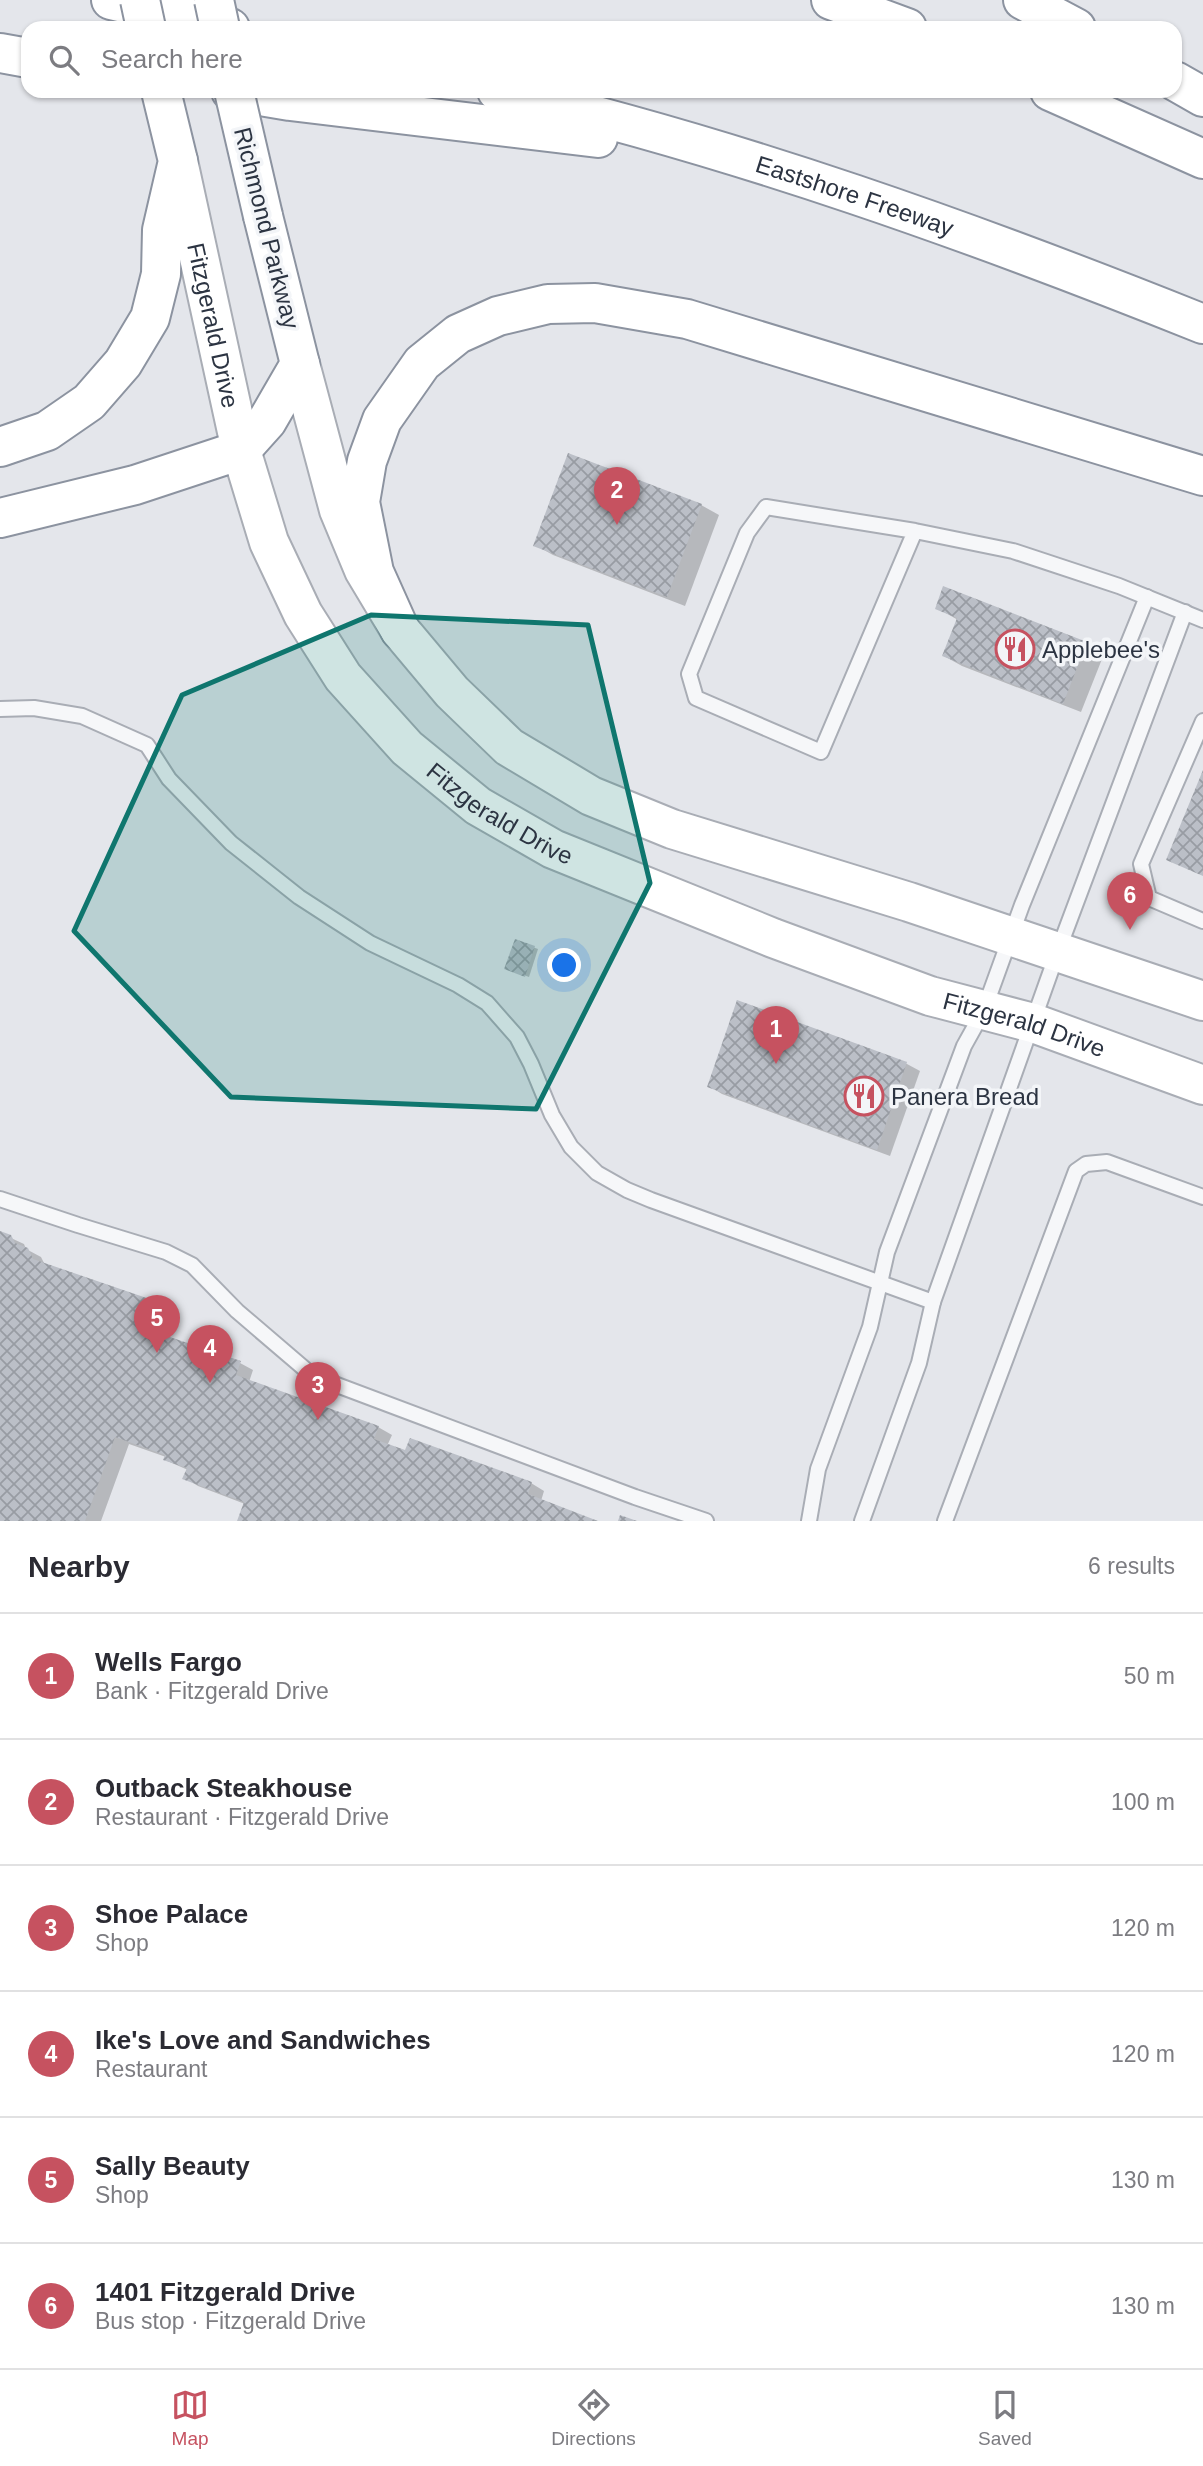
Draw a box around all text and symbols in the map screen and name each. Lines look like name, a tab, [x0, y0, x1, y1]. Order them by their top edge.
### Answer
search box	[21, 21, 1182, 98]
icon: search	[45, 41, 83, 79]
text: Search here	[101, 44, 243, 74]
street label: Richmond Parkway	[229, 124, 305, 332]
street label: Eastshore Freeway	[753, 150, 957, 241]
street label: Fitzgerald Drive	[183, 240, 245, 410]
pin: 2	[594, 467, 640, 525]
restaurant icon: Applebee's	[994, 628, 1036, 670]
place label: Applebee's	[1042, 636, 1160, 663]
street label: Fitzgerald Drive	[422, 757, 577, 869]
pin: 6	[1107, 872, 1153, 930]
your location	[547, 948, 581, 982]
street label: Fitzgerald Drive	[940, 987, 1109, 1062]
pin: 1	[753, 1006, 799, 1064]
restaurant icon: Panera Bread	[843, 1075, 885, 1117]
place label: Panera Bread	[891, 1083, 1039, 1110]
pin: 5	[134, 1295, 180, 1353]
pin: 4	[187, 1325, 233, 1383]
pin: 3	[295, 1362, 341, 1420]
text: Nearby	[28, 1550, 130, 1583]
text: 6 results	[1088, 1553, 1175, 1579]
text: Wells Fargo	[95, 1647, 242, 1677]
text: 1	[45, 1663, 57, 1689]
text: 50 m	[1124, 1663, 1175, 1689]
text: Bank · Fitzgerald Drive	[95, 1678, 329, 1704]
text: Outback Steakhouse	[95, 1773, 352, 1803]
text: 2	[45, 1789, 57, 1815]
text: 100 m	[1111, 1789, 1175, 1815]
text: Restaurant · Fitzgerald Drive	[95, 1804, 389, 1830]
text: Shoe Palace	[95, 1899, 248, 1929]
text: 3	[45, 1915, 57, 1941]
text: 120 m	[1111, 1915, 1175, 1941]
text: Shop	[95, 1930, 149, 1956]
text: Ike's Love and Sandwiches	[95, 2025, 431, 2055]
text: 4	[45, 2041, 57, 2067]
text: 120 m	[1111, 2041, 1175, 2067]
text: Restaurant	[95, 2056, 208, 2082]
text: Sally Beauty	[95, 2151, 250, 2181]
text: 5	[45, 2167, 57, 2193]
text: 130 m	[1111, 2167, 1175, 2193]
text: Shop	[95, 2182, 149, 2208]
text: 1401 Fitzgerald Drive	[95, 2277, 355, 2307]
text: 6	[45, 2293, 57, 2319]
text: 130 m	[1111, 2293, 1175, 2319]
text: Bus stop · Fitzgerald Drive	[95, 2308, 366, 2334]
tab: Map	[171, 2386, 209, 2450]
tab: Directions	[551, 2386, 636, 2450]
tab: Saved	[978, 2386, 1032, 2450]

